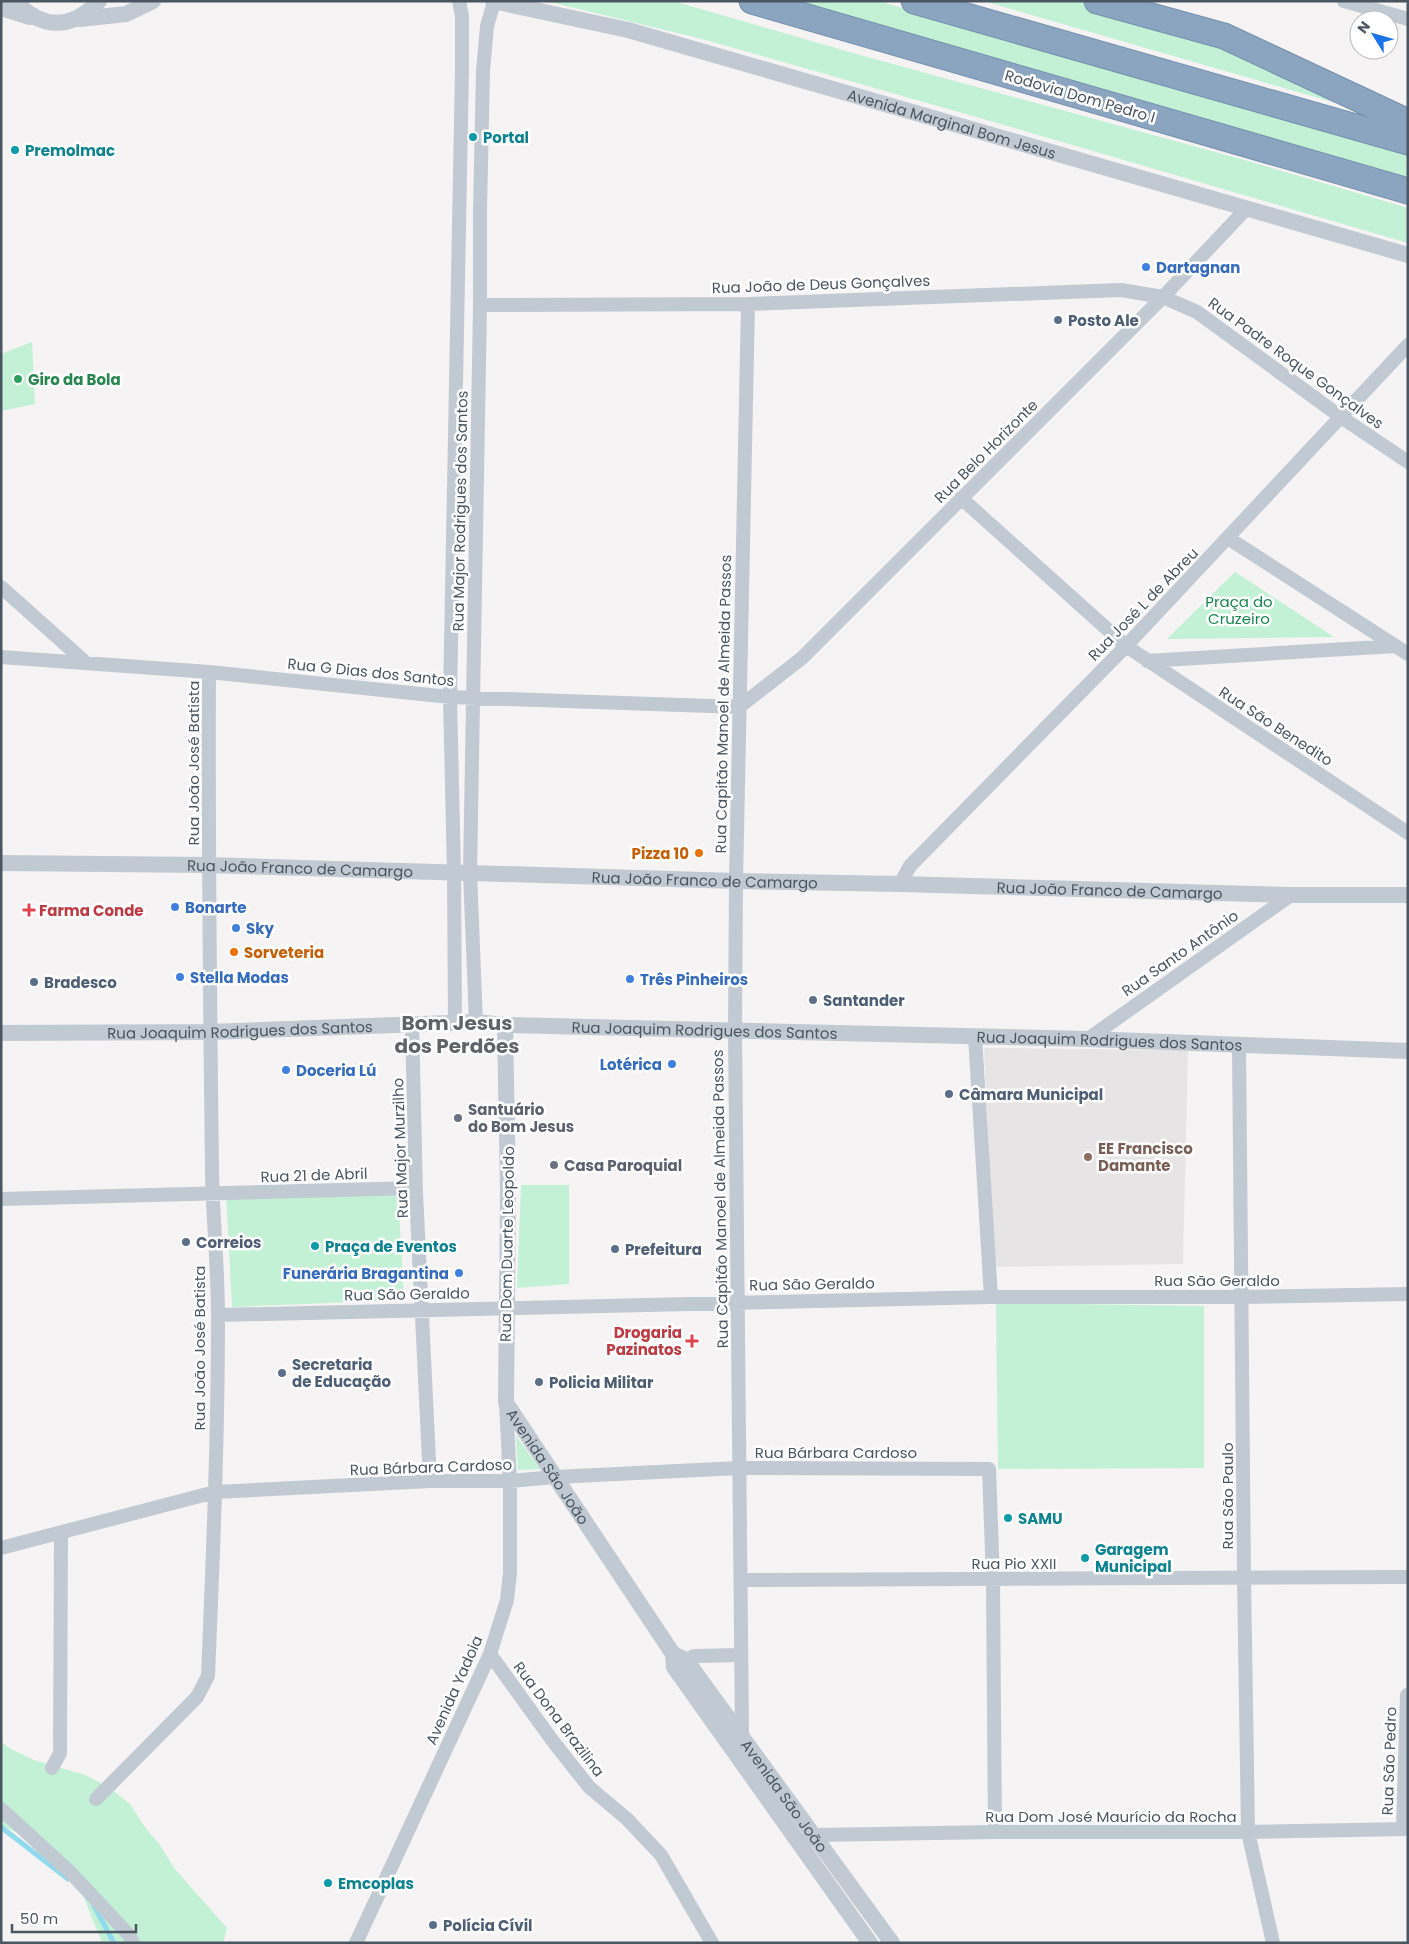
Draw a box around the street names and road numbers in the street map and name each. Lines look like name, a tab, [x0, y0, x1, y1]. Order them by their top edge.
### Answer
street label: Rodovia Dom Pedro I	[1002, 64, 1158, 128]
street label: Avenida Marginal Bom Jesus	[845, 83, 1059, 163]
street label: Rua João de Deus Gonçalves	[712, 270, 931, 298]
street label: Rua Padre Roque Gonçalves	[1204, 292, 1388, 434]
street label: Rua Major Rodrigues dos Santos	[447, 390, 473, 632]
street label: Rua Belo Horizonte	[930, 395, 1042, 507]
street label: Rua José L de Abreu	[1083, 543, 1203, 665]
street label: Rua Capitão Manoel de Almeida Passos	[710, 554, 736, 854]
street label: Rua G Dias dos Santos	[286, 653, 456, 691]
street label: Rua João José Batista	[183, 681, 204, 845]
street label: Rua São Benedito	[1215, 681, 1337, 771]
street label: Rua João Franco de Camargo	[187, 854, 413, 882]
street label: Rua João Franco de Camargo	[591, 866, 818, 893]
street label: Rua João Franco de Camargo	[996, 876, 1223, 904]
street label: Rua Santo Antônio	[1117, 905, 1243, 1001]
street label: Rua Joaquim Rodrigues dos Santos	[107, 1015, 373, 1043]
street label: Rua Joaquim Rodrigues dos Santos	[572, 1016, 838, 1043]
street label: Rua Joaquim Rodrigues dos Santos	[976, 1026, 1243, 1055]
street label: Rua Capitão Manoel de Almeida Passos	[707, 1049, 733, 1349]
street label: Rua Major Murzilho	[387, 1077, 413, 1219]
street label: Rua Dom Duarte Leopoldo	[495, 1146, 519, 1342]
street label: Rua 21 de Abril	[260, 1163, 368, 1187]
street label: Rua João José Batista	[189, 1266, 210, 1430]
street label: Rua São Geraldo	[1154, 1270, 1280, 1291]
street label: Rua São Geraldo	[749, 1272, 875, 1296]
street label: Rua São Geraldo	[344, 1282, 470, 1306]
street label: Avenida São João	[502, 1404, 594, 1528]
street label: Rua Bárbara Cardoso	[755, 1442, 917, 1463]
street label: Rua São Paulo	[1217, 1442, 1238, 1550]
street label: Rua Bárbara Cardoso	[350, 1454, 512, 1480]
street label: Rua Pio XXII	[972, 1553, 1056, 1574]
street label: Avenida Yadoia	[420, 1632, 488, 1748]
street label: Rua Dona Brazilina	[509, 1657, 609, 1781]
street label: Rua São Pedro	[1377, 1706, 1401, 1816]
street label: Avenida São João	[736, 1735, 833, 1856]
street label: Rua Dom José Maurício da Rocha	[985, 1806, 1237, 1827]

